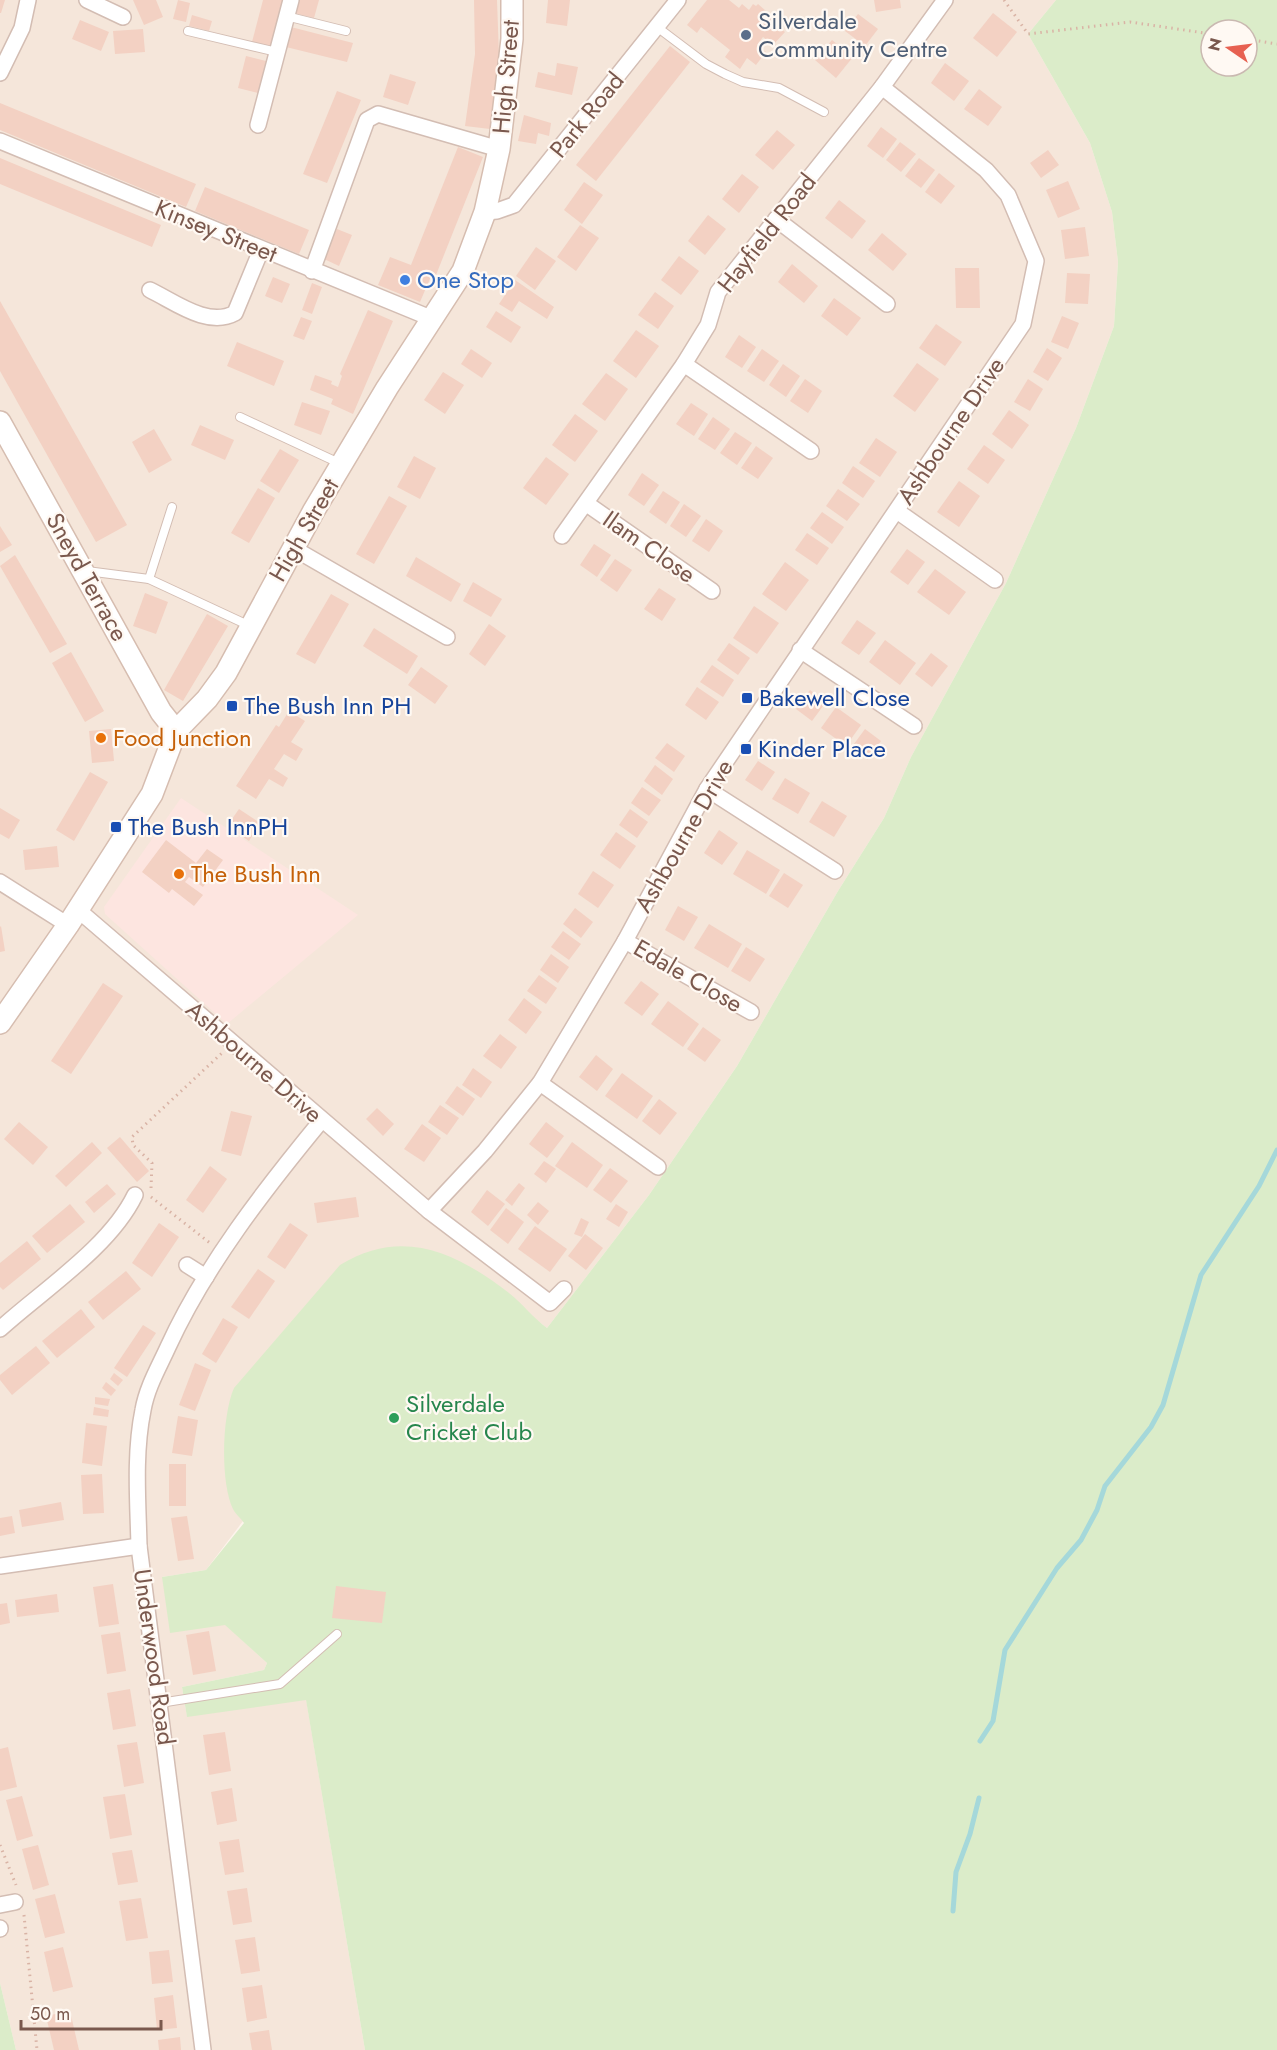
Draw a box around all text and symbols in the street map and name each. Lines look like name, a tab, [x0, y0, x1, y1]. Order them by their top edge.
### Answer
place label: Silverdale Community Centre	[758, 3, 947, 66]
street label: High Street	[483, 18, 528, 135]
north arrow	[1199, 18, 1259, 78]
marker: Silverdale Community Centre	[739, 28, 753, 42]
text: N	[1202, 36, 1228, 53]
street label: Park Road	[541, 64, 632, 165]
street label: Hayfield Road	[709, 166, 824, 300]
street label: Kinsey Street	[150, 190, 283, 271]
place label: One Stop	[417, 262, 514, 297]
marker: One Stop	[398, 273, 412, 287]
street label: Ashbourne Drive	[888, 350, 1013, 511]
street label: High Street	[260, 471, 347, 588]
street label: Ilam Close	[596, 502, 703, 591]
street label: Sneyd Terrace	[38, 506, 137, 647]
place label: Bakewell Close	[759, 680, 910, 715]
place label: The Bush Inn PH	[244, 688, 411, 723]
marker: Bakewell Close	[740, 691, 754, 705]
marker: The Bush Inn PH	[225, 699, 239, 713]
place label: Food Junction	[113, 720, 252, 755]
marker: Food Junction	[94, 731, 108, 745]
place label: Kinder Place	[758, 731, 886, 766]
marker: Kinder Place	[739, 742, 753, 756]
street label: Ashbourne Drive	[626, 753, 742, 919]
place label: The Bush InnPH	[128, 809, 288, 844]
marker: The Bush InnPH	[109, 820, 123, 834]
place label: The Bush Inn	[191, 856, 321, 891]
marker: The Bush Inn	[172, 867, 186, 881]
street label: Edale Close	[627, 930, 749, 1021]
street label: Ashbourne Drive	[178, 992, 330, 1131]
place label: Silverdale Cricket Club	[406, 1386, 532, 1449]
marker: Silverdale Cricket Club	[387, 1411, 401, 1425]
street label: Underwood Road	[125, 1567, 184, 1747]
scale bar	[21, 1993, 160, 2031]
text: 50 m	[30, 2001, 70, 2027]

